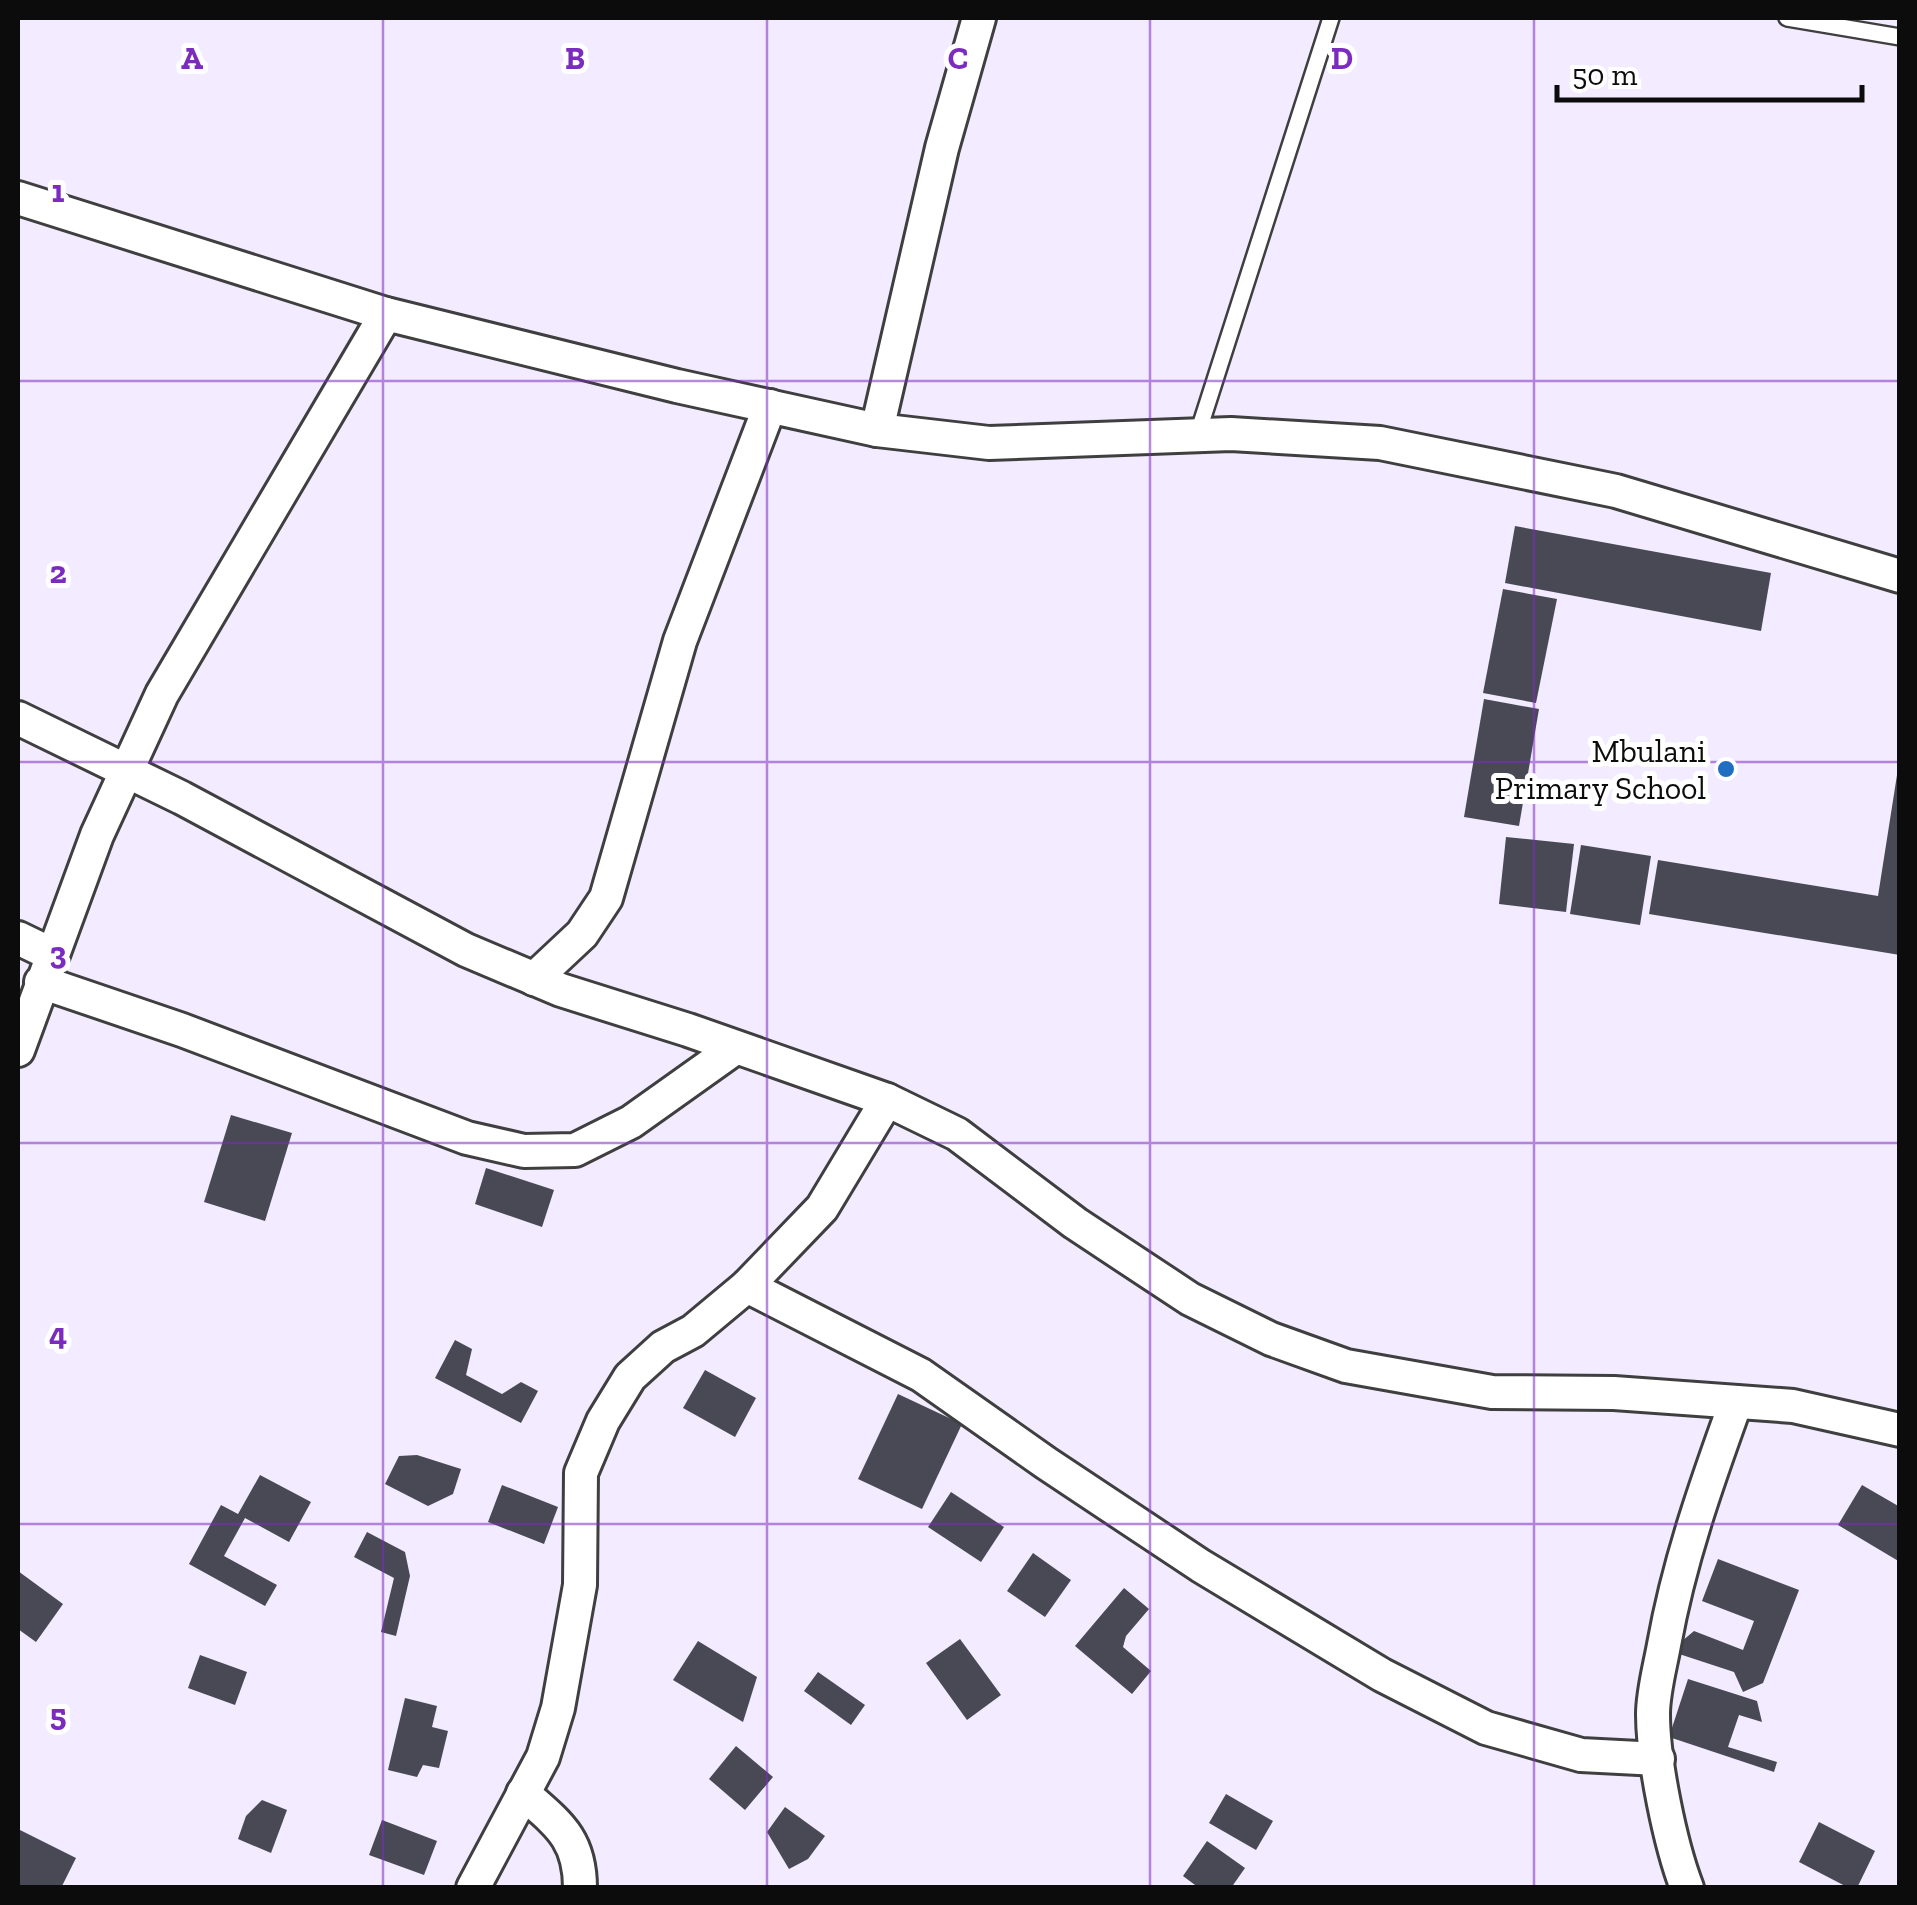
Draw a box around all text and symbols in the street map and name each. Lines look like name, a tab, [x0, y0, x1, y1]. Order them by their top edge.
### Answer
text: A	[181, 39, 203, 77]
text: B	[565, 39, 585, 77]
text: C	[948, 39, 968, 77]
text: D	[1331, 39, 1353, 77]
scale bar	[1557, 40, 1862, 102]
text: 50 m	[1572, 57, 1637, 93]
text: 1	[52, 172, 65, 210]
text: 2	[49, 553, 67, 591]
place label: Mbulani Primary School	[1495, 732, 1706, 807]
marker: Mbulani Primary School	[1715, 758, 1737, 780]
text: 3	[49, 934, 67, 972]
text: 4	[49, 1315, 67, 1353]
text: 5	[50, 1696, 66, 1734]

